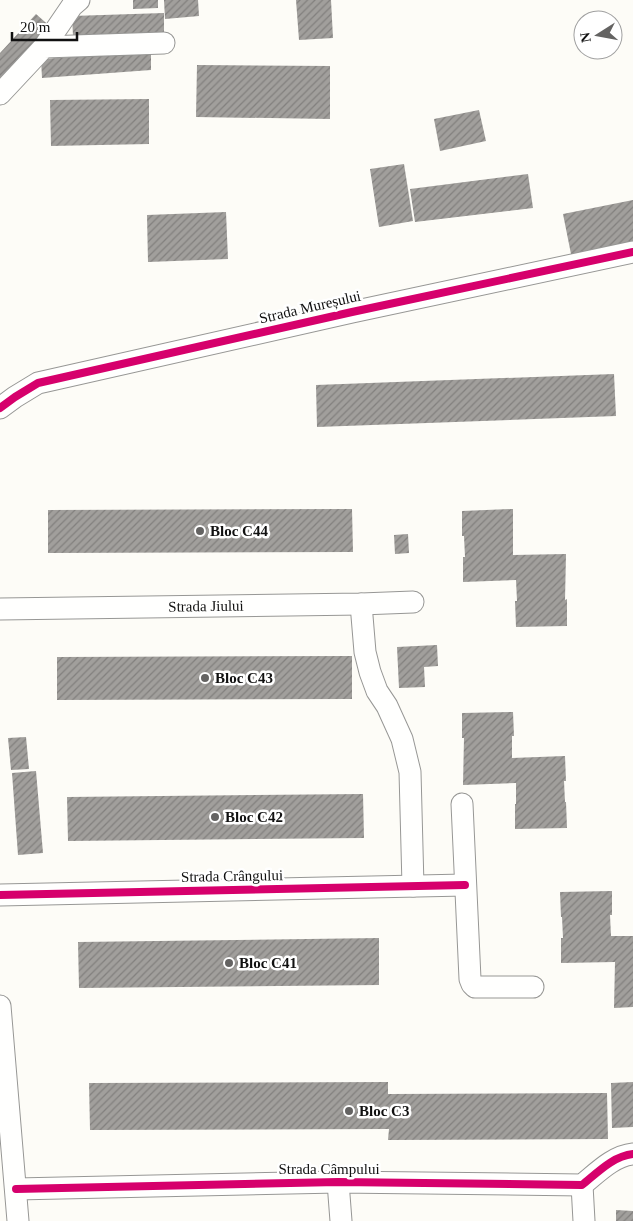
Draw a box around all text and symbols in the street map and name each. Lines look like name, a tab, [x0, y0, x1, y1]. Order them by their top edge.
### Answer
scale bar	[12, 10, 78, 42]
north arrow	[573, 10, 623, 60]
text: 20 m	[20, 19, 51, 35]
text: N	[577, 31, 594, 44]
street label: Strada Mureșului	[258, 288, 363, 327]
place label: Bloc C44	[210, 523, 268, 539]
marker: Bloc C44	[194, 525, 206, 537]
street label: Strada Jiului	[168, 598, 244, 615]
place label: Bloc C43	[215, 670, 273, 686]
marker: Bloc C43	[199, 672, 211, 684]
place label: Bloc C42	[225, 809, 283, 825]
marker: Bloc C42	[209, 811, 221, 823]
street label: Strada Crângului	[181, 867, 283, 885]
place label: Bloc C41	[239, 955, 297, 971]
marker: Bloc C41	[223, 957, 235, 969]
place label: Bloc C3	[359, 1103, 409, 1119]
marker: Bloc C3	[343, 1105, 355, 1117]
street label: Strada Câmpului	[278, 1161, 380, 1177]

